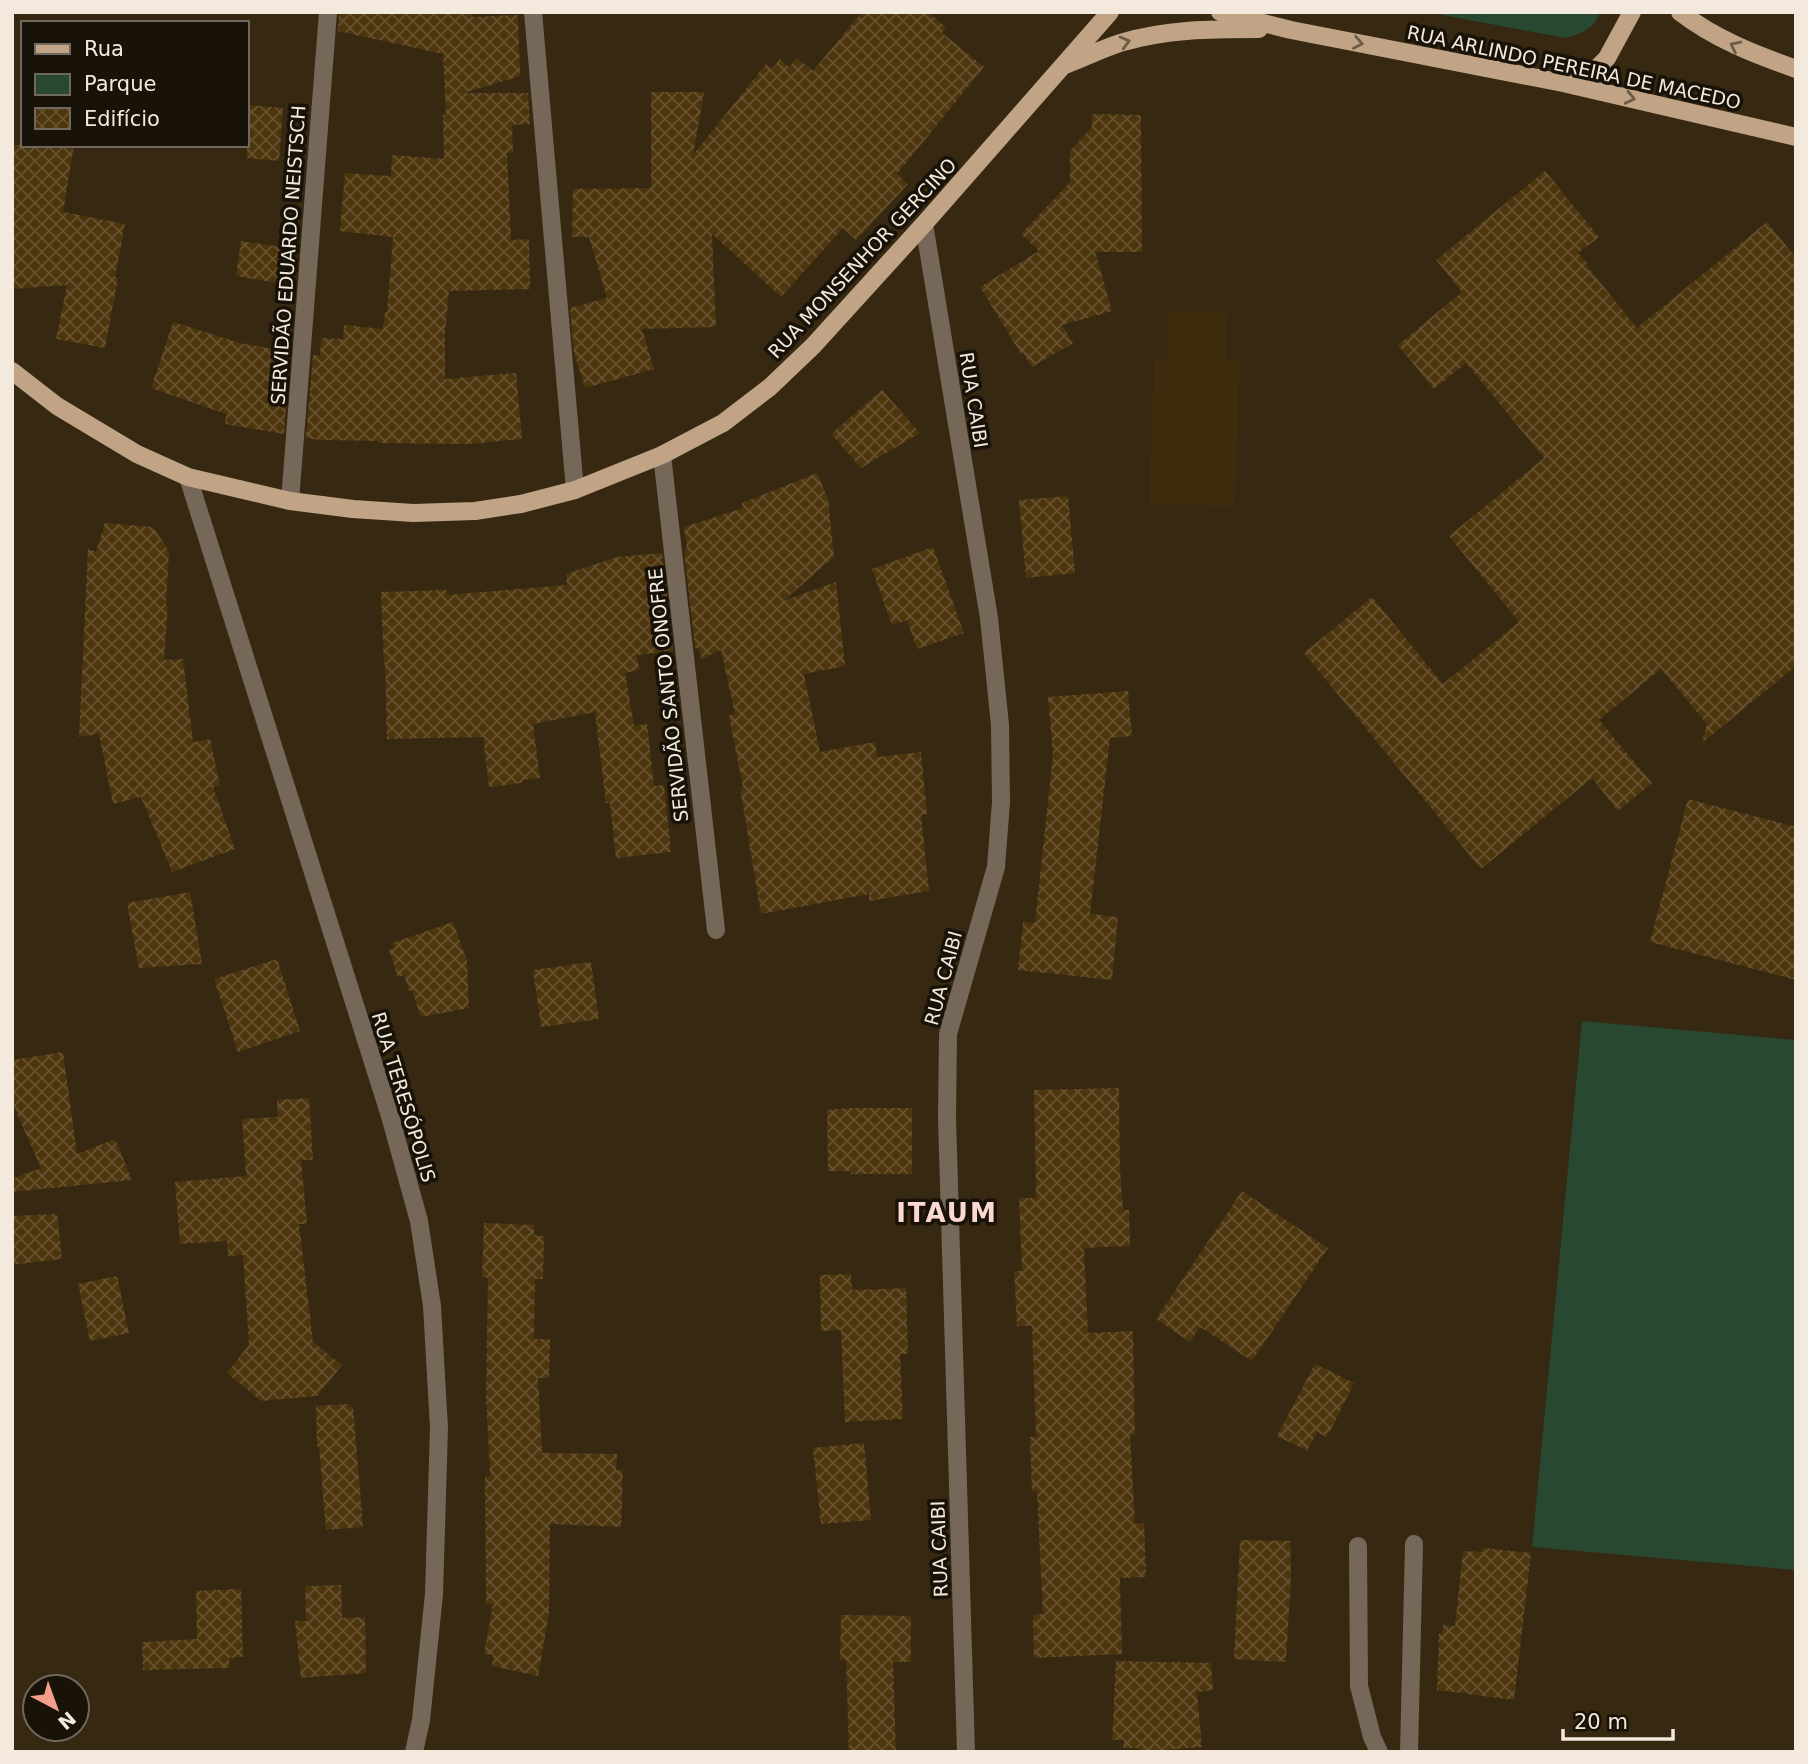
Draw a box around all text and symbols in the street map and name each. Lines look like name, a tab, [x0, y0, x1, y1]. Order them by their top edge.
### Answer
legend	[21, 21, 248, 147]
street label: RUA ARLINDO PEREIRA DE MACEDO	[1405, 21, 1743, 113]
one-way arrow	[1352, 35, 1364, 50]
one-way arrow	[1119, 36, 1131, 51]
text: Rua	[84, 37, 124, 61]
one-way arrow	[1730, 40, 1742, 54]
text: Parque	[84, 72, 156, 96]
one-way arrow	[1624, 90, 1636, 105]
street label: SERVIDÃO EDUARDO NEISTSCH	[267, 104, 309, 406]
text: Edifício	[84, 107, 160, 131]
street label: RUA MONSENHOR GERCINO	[763, 153, 961, 363]
street label: RUA CAIBI	[956, 351, 992, 449]
street label: SERVIDÃO SANTO ONOFRE	[644, 567, 692, 823]
street label: RUA CAIBI	[920, 928, 966, 1028]
street label: RUA TERESÓPOLIS	[368, 1009, 441, 1185]
district label: ITAUM	[896, 1198, 998, 1228]
street label: RUA CAIBI	[926, 1500, 952, 1598]
north arrow	[21, 1673, 91, 1743]
scale bar	[1563, 1698, 1673, 1742]
text: N	[54, 1707, 80, 1734]
text: 20 m	[1574, 1710, 1628, 1734]

